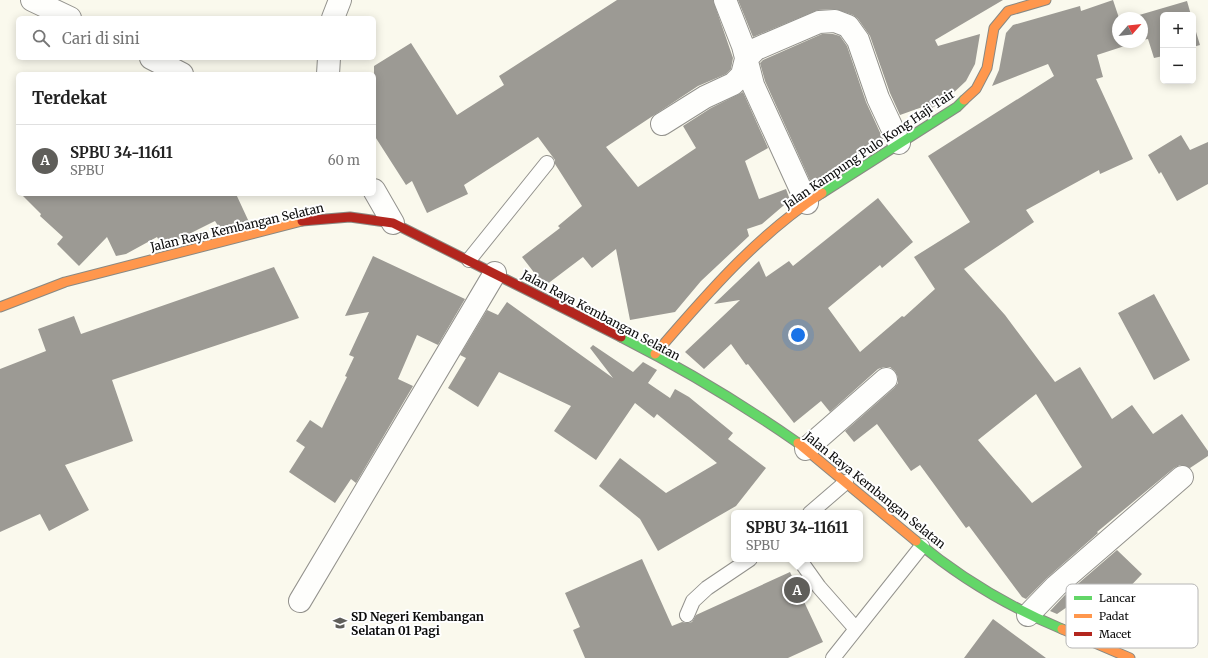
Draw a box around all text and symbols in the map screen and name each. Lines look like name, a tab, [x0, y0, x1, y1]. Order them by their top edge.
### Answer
north arrow	[1112, 12, 1148, 48]
map controls	[1160, 12, 1196, 84]
button: +	[1160, 12, 1196, 48]
search box	[16, 16, 376, 60]
icon: search	[30, 27, 52, 49]
text: Cari di sini	[62, 29, 140, 48]
button: −	[1160, 48, 1196, 84]
street label: Jalan Kampung Pulo Kong Haji Tair	[780, 86, 958, 213]
text: Terdekat	[32, 87, 107, 109]
text: SPBU 34-11611	[70, 143, 173, 162]
text: A	[40, 152, 50, 169]
text: 60 m	[328, 152, 360, 169]
text: SPBU	[70, 162, 104, 179]
street label: Jalan Raya Kembangan Selatan	[148, 200, 325, 255]
street label: Jalan Raya Kembangan Selatan	[518, 266, 683, 363]
your location	[788, 325, 808, 345]
street label: Jalan Raya Kembangan Selatan	[801, 428, 949, 552]
popup	[731, 510, 863, 562]
text: SPBU 34-11611	[746, 518, 848, 537]
text: SPBU	[746, 537, 780, 554]
pin: A	[784, 575, 810, 605]
legend	[1066, 584, 1198, 648]
text: Lancar	[1099, 591, 1136, 605]
place label: SD Negeri Kembangan Selatan 01 Pagi	[351, 609, 484, 638]
text: Padat	[1099, 609, 1129, 623]
school or university icon: SD Negeri Kembangan Selatan 01 Pagi	[332, 615, 348, 631]
text: Macet	[1099, 627, 1132, 641]

